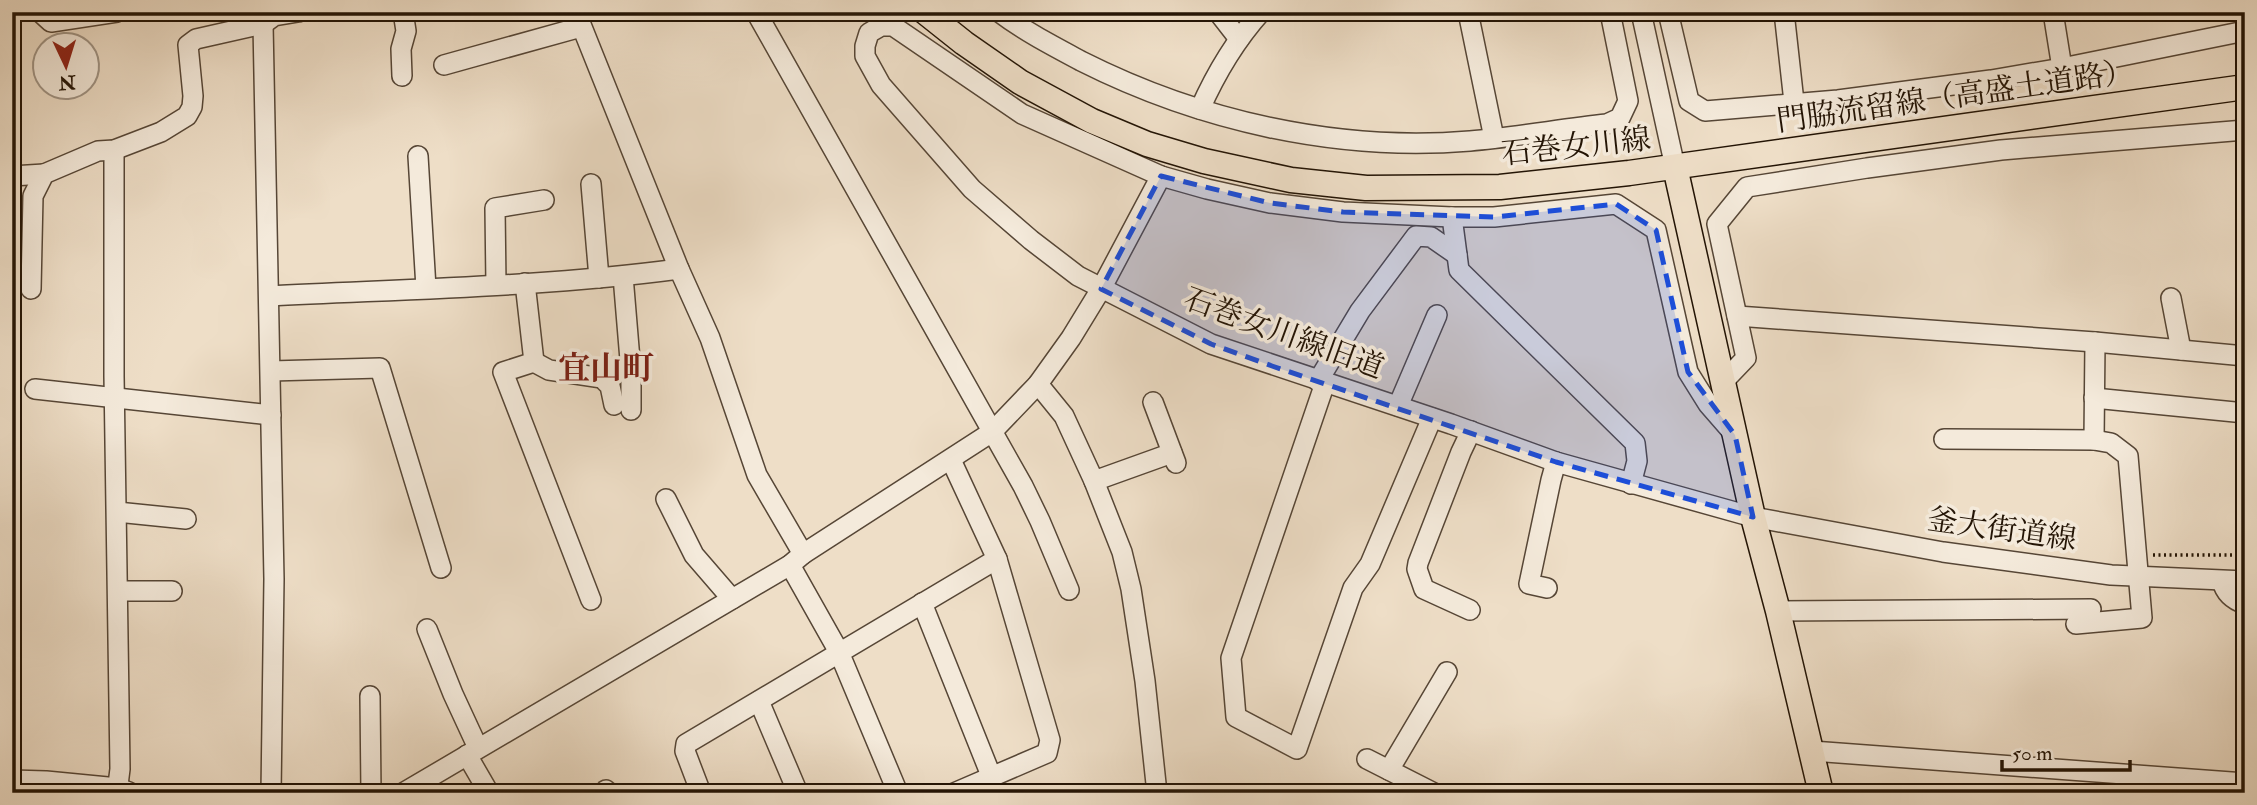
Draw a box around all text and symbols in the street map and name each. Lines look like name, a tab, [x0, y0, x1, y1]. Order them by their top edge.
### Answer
north arrow	[32, 32, 102, 102]
street label: 門脇流留線（高盛土道路）	[1774, 53, 2136, 140]
text: N	[57, 69, 77, 95]
street label: 石巻女川線	[1500, 120, 1653, 173]
street label: 石巻女川線旧道	[1179, 280, 1389, 387]
district label: 宜山町	[558, 349, 654, 389]
street label: 釜大街道線	[1925, 501, 2079, 558]
scale bar	[2002, 728, 2129, 772]
text: 50 m	[2012, 740, 2053, 767]

